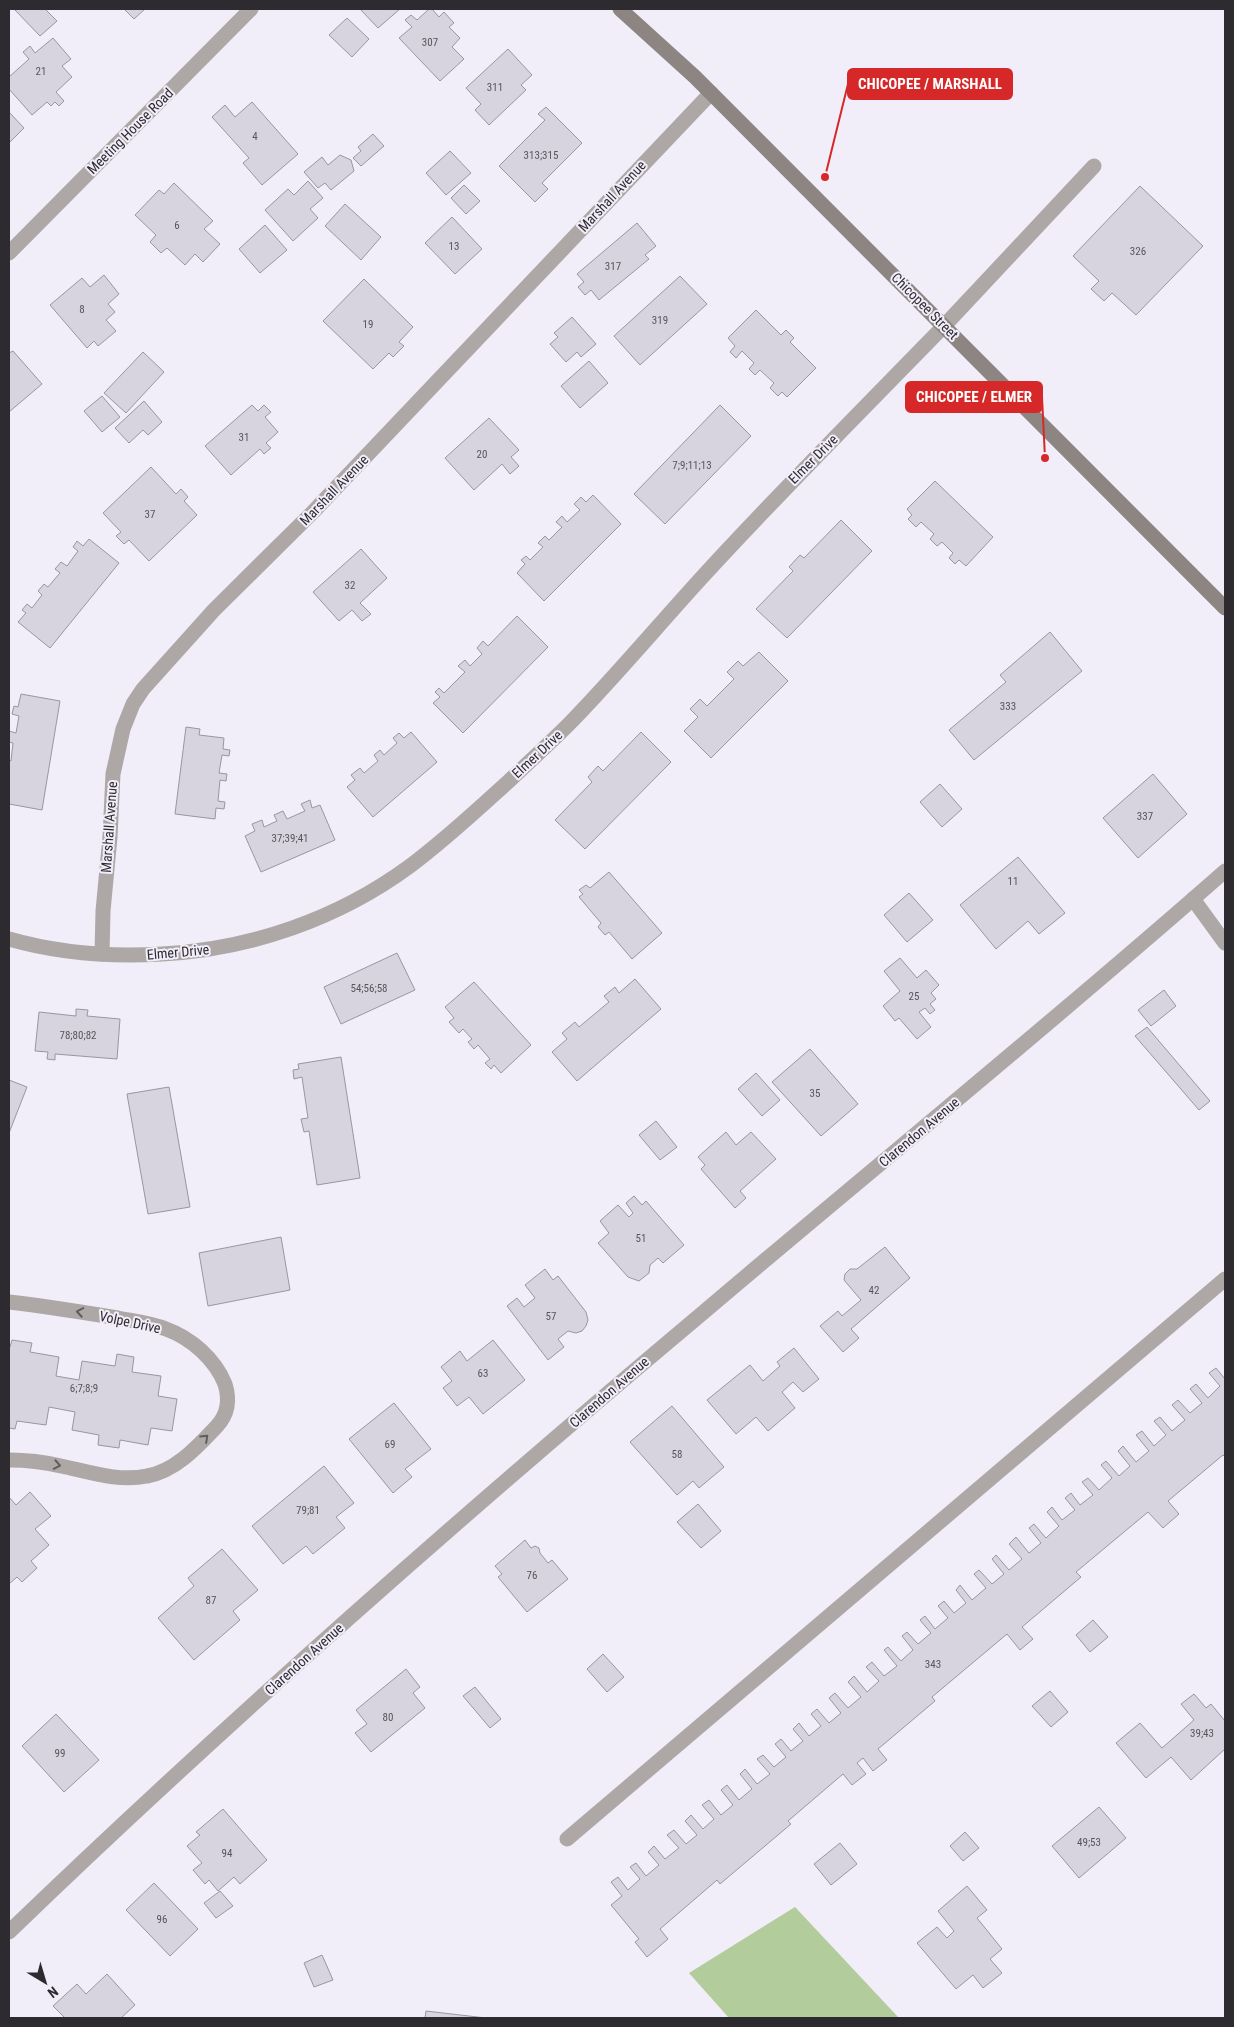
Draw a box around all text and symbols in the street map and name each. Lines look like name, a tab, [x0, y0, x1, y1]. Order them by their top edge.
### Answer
house number: 307	[422, 36, 438, 49]
house number: 21	[36, 65, 46, 78]
callout: CHICOPEE / MARSHALL	[848, 69, 1012, 99]
text: CHICOPEE / MARSHALL	[858, 75, 1002, 93]
house number: 311	[487, 81, 503, 94]
street label: Meeting House Road	[84, 85, 176, 177]
house number: 4	[252, 130, 258, 143]
house number: 313;315	[524, 149, 558, 162]
street label: Marshall Avenue	[575, 157, 649, 235]
house number: 6	[174, 219, 180, 232]
house number: 13	[449, 240, 459, 253]
house number: 326	[1130, 245, 1146, 258]
house number: 317	[605, 260, 621, 273]
street label: Chicopee Street	[888, 269, 962, 343]
house number: 8	[79, 303, 85, 316]
house number: 319	[652, 314, 668, 327]
house number: 19	[363, 318, 373, 331]
callout: CHICOPEE / ELMER	[906, 382, 1042, 412]
text: CHICOPEE / ELMER	[916, 388, 1032, 406]
house number: 31	[239, 431, 249, 444]
street label: Elmer Drive	[785, 431, 841, 487]
house number: 20	[477, 448, 487, 461]
street label: Marshall Avenue	[297, 451, 372, 528]
house number: 7;9;11;13	[672, 459, 712, 472]
house number: 37	[145, 508, 155, 521]
house number: 32	[345, 579, 355, 592]
house number: 333	[1000, 700, 1016, 713]
street label: Elmer Drive	[509, 726, 566, 781]
street label: Marshall Avenue	[98, 780, 120, 873]
house number: 337	[1137, 810, 1153, 823]
house number: 37;39;41	[271, 832, 309, 845]
house number: 11	[1008, 875, 1018, 888]
street label: Elmer Drive	[146, 941, 210, 963]
house number: 54;56;58	[350, 982, 388, 995]
house number: 25	[909, 990, 919, 1003]
house number: 78;80;82	[59, 1029, 97, 1042]
house number: 35	[810, 1087, 820, 1100]
street label: Clarendon Avenue	[876, 1094, 963, 1170]
house number: 51	[636, 1232, 646, 1245]
house number: 42	[869, 1284, 879, 1297]
one-way arrow	[76, 1307, 85, 1317]
street label: Volpe Drive	[98, 1308, 163, 1336]
house number: 57	[546, 1310, 556, 1323]
street label: Clarendon Avenue	[566, 1353, 652, 1431]
house number: 63	[478, 1367, 488, 1380]
house number: 6;7;8;9	[70, 1382, 98, 1395]
one-way arrow	[200, 1435, 209, 1444]
house number: 69	[385, 1438, 395, 1451]
house number: 58	[672, 1448, 682, 1461]
one-way arrow	[53, 1459, 62, 1470]
house number: 79;81	[296, 1504, 320, 1517]
house number: 76	[527, 1569, 537, 1582]
house number: 87	[206, 1594, 216, 1607]
street label: Clarendon Avenue	[262, 1619, 347, 1698]
house number: 343	[925, 1658, 941, 1671]
house number: 80	[383, 1711, 393, 1724]
house number: 39;43	[1190, 1727, 1214, 1740]
house number: 99	[55, 1747, 65, 1760]
house number: 49;53	[1077, 1836, 1101, 1849]
house number: 94	[222, 1847, 233, 1860]
house number: 96	[157, 1913, 167, 1926]
north arrow	[20, 1957, 70, 2007]
text: N	[45, 1983, 61, 2001]

